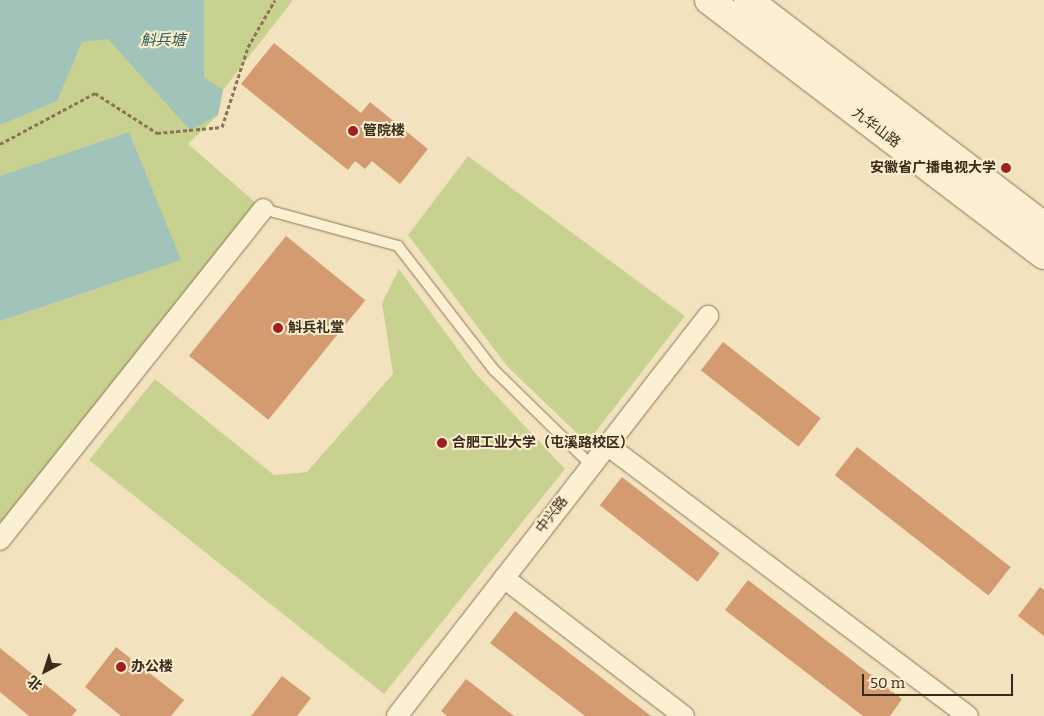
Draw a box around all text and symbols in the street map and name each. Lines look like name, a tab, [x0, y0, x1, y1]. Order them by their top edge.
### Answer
water label: 斛兵塘	[141, 32, 185, 50]
street label: 九华山路	[849, 104, 903, 152]
place label: 管院楼	[363, 123, 405, 139]
marker: 管院楼	[347, 125, 359, 137]
place label: 安徽省广播电视大学	[870, 160, 996, 176]
marker: 安徽省广播电视大学	[1000, 162, 1012, 174]
place label: 斛兵礼堂	[288, 320, 344, 336]
marker: 斛兵礼堂	[272, 322, 284, 334]
place label: 合肥工业大学（屯溪路校区）	[452, 435, 634, 451]
marker: 合肥工业大学（屯溪路校区）	[436, 437, 448, 449]
street label: 中兴路	[532, 493, 572, 537]
north arrow	[20, 646, 70, 696]
place label: 办公楼	[131, 659, 173, 675]
marker: 办公楼	[115, 661, 127, 673]
scale bar	[864, 664, 1015, 696]
text: 北	[24, 672, 46, 694]
text: 50 m	[870, 674, 905, 692]

